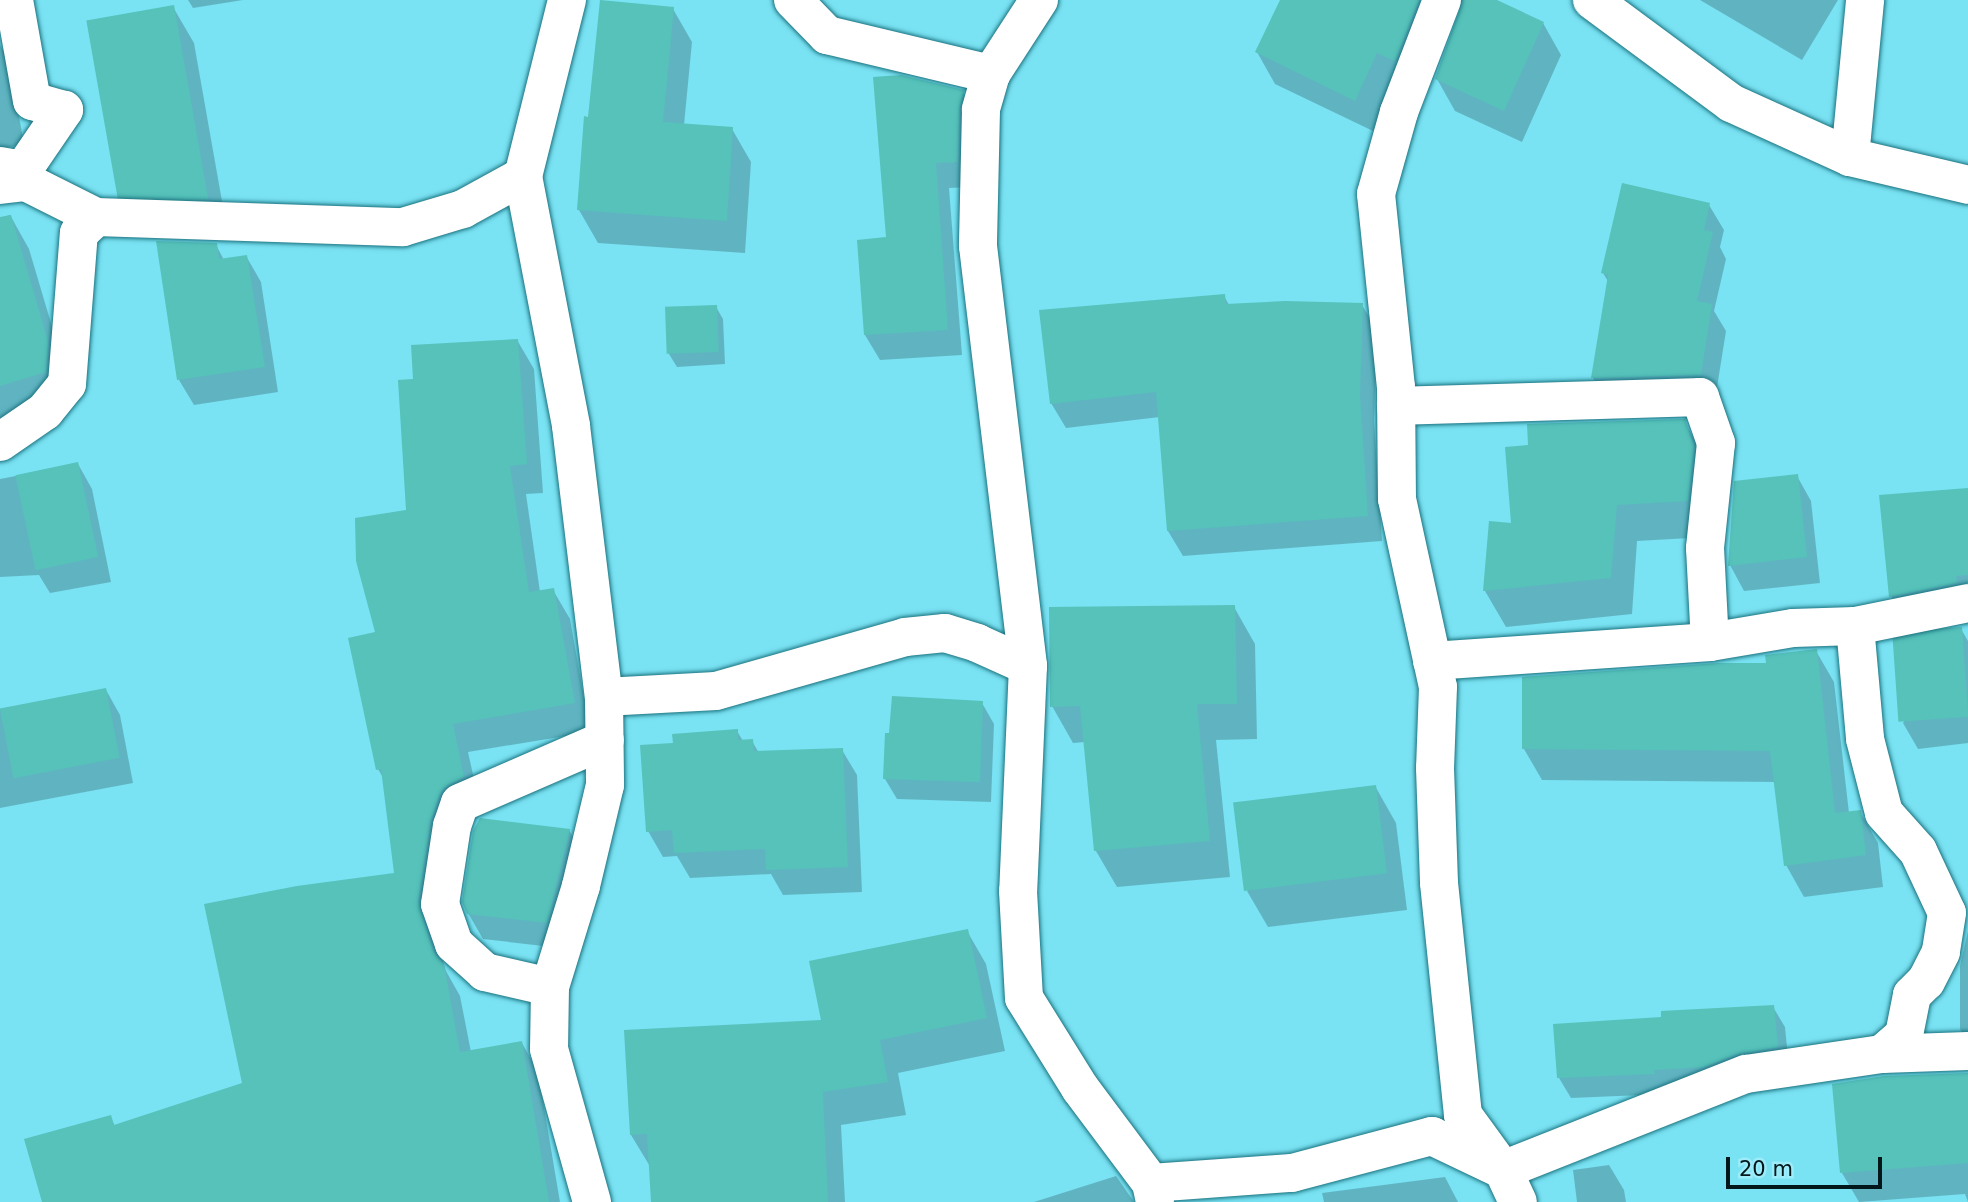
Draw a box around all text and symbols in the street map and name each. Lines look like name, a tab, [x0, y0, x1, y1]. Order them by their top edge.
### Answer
scale bar	[1730, 1142, 1886, 1186]
text: 20 m	[1739, 1157, 1793, 1181]

